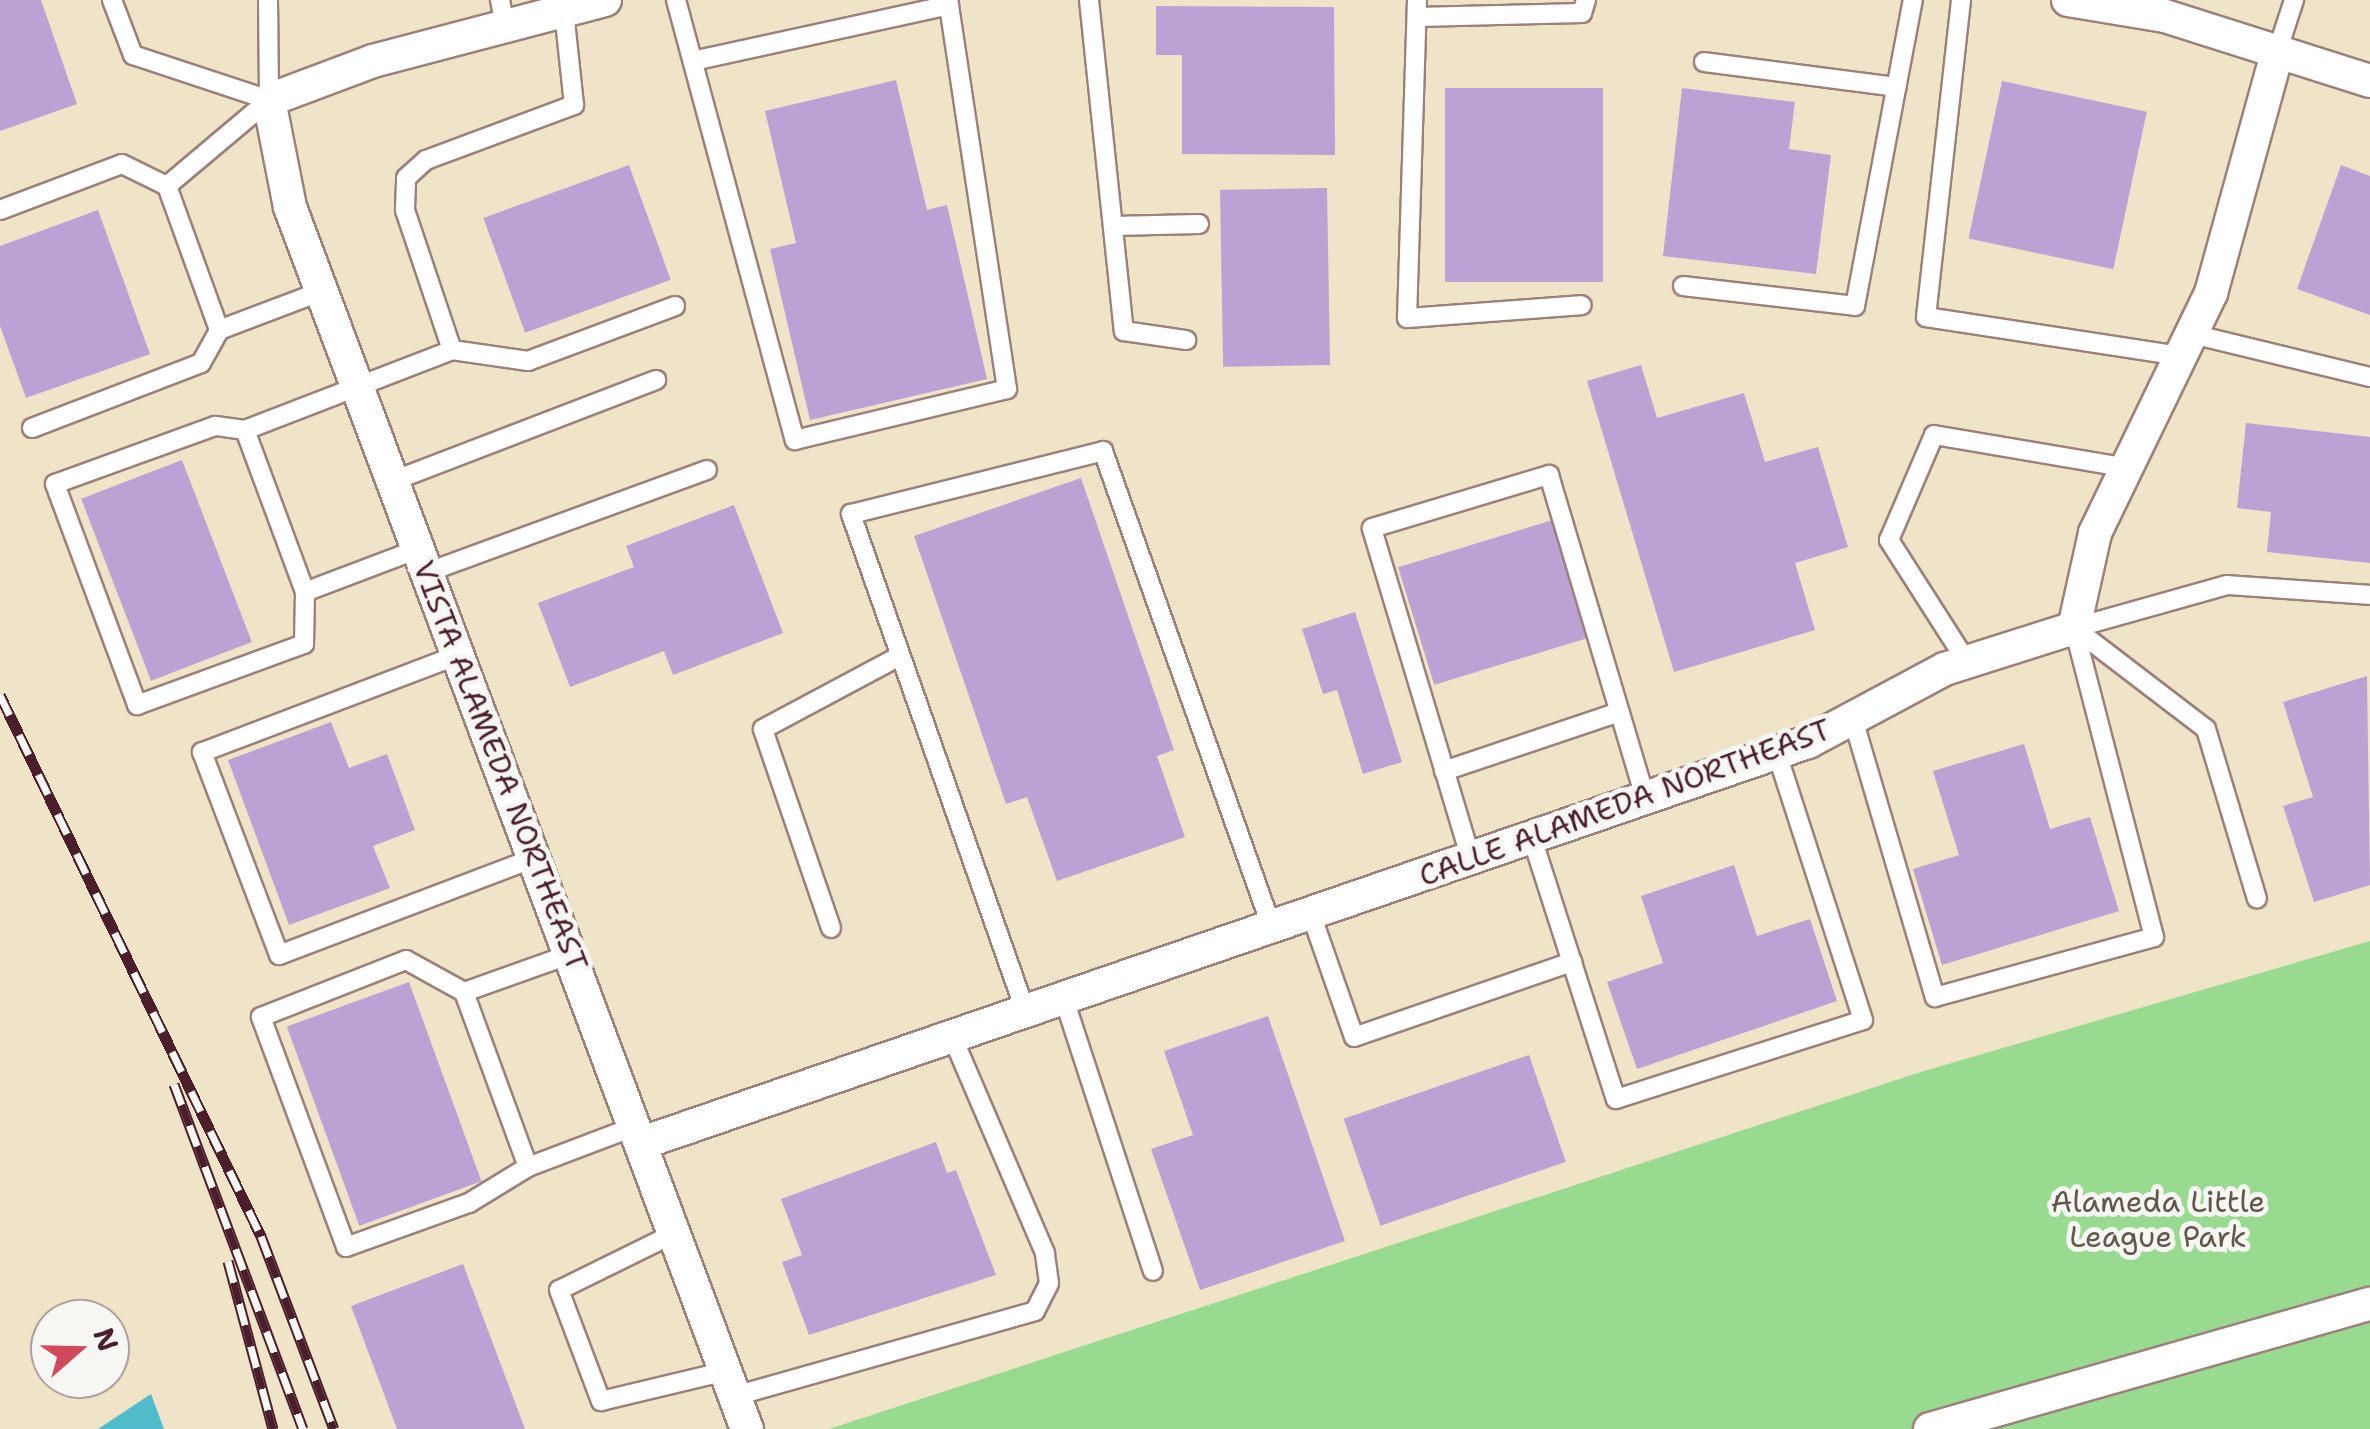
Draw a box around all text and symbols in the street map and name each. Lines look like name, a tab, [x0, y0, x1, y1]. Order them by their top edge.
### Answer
street label: VISTA ALAMEDA NORTHEAST	[405, 556, 595, 976]
street label: CALLE ALAMEDA NORTHEAST	[1414, 712, 1836, 894]
park label: Alameda Little League Park	[2051, 1184, 2265, 1254]
north arrow	[30, 1299, 130, 1399]
text: N	[85, 1323, 128, 1356]

